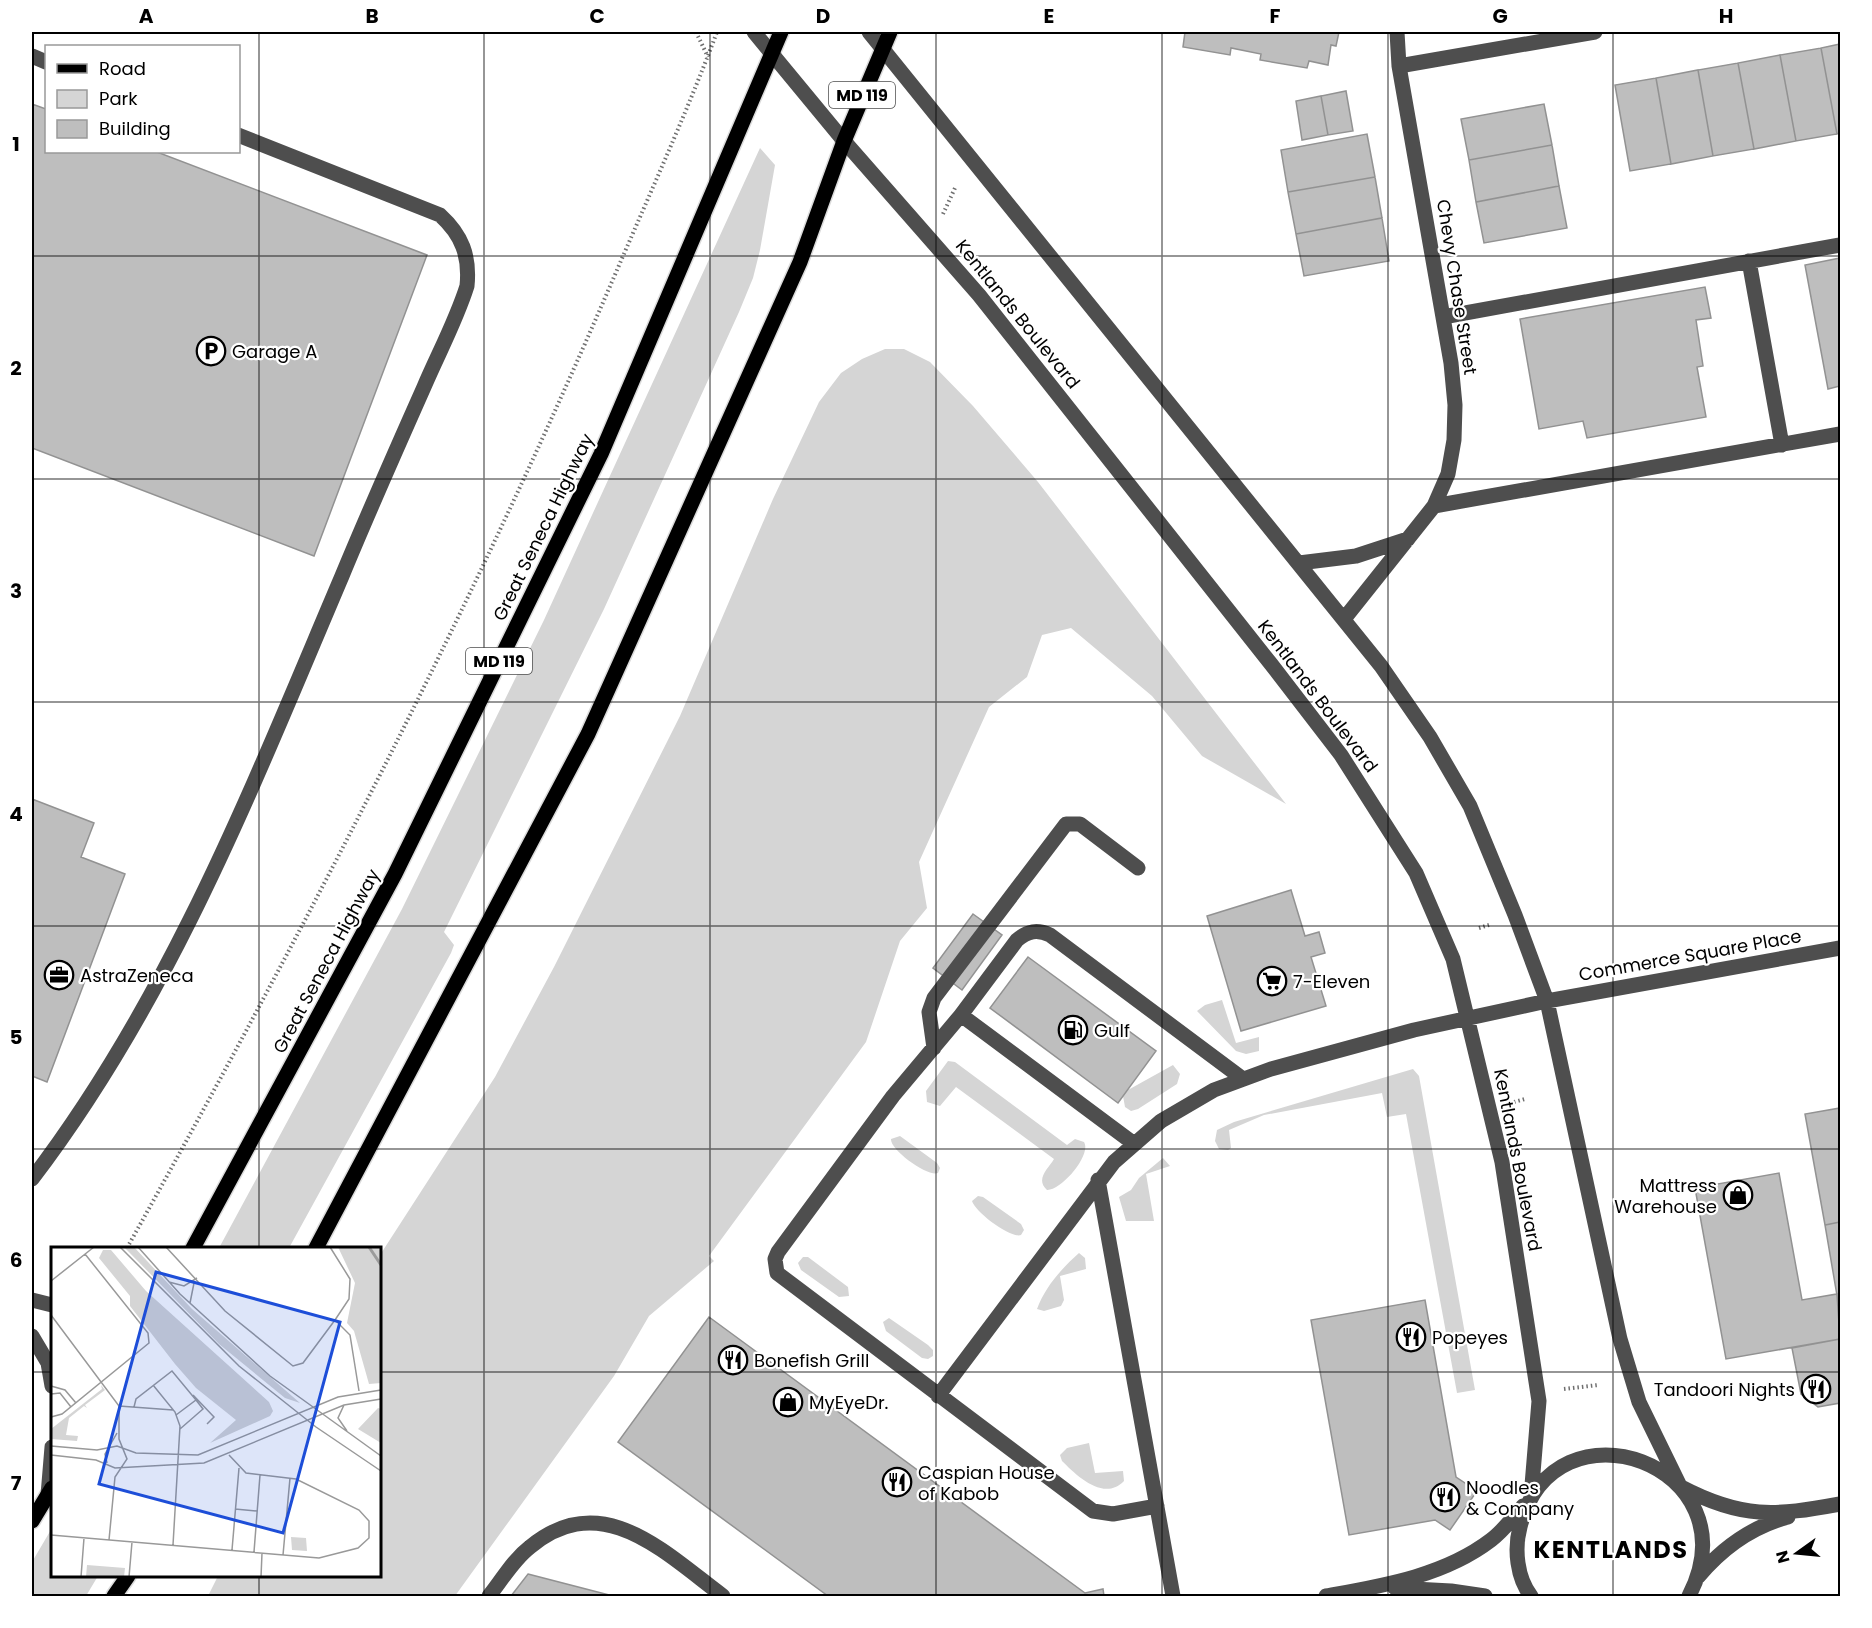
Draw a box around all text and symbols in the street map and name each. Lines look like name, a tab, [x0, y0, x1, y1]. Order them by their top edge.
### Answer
text: A	[139, 2, 154, 30]
text: B	[365, 2, 379, 30]
text: C	[589, 2, 605, 30]
text: D	[816, 2, 830, 30]
text: E	[1044, 2, 1054, 30]
text: F	[1270, 2, 1281, 30]
text: G	[1492, 2, 1508, 30]
text: H	[1719, 2, 1733, 30]
legend	[45, 45, 240, 153]
text: Road	[99, 56, 146, 81]
road number: MD 119	[829, 82, 895, 108]
text: Park	[99, 86, 138, 111]
text: Building	[99, 116, 171, 141]
text: 1	[12, 130, 20, 158]
street label: Chevy Chase Street	[1431, 198, 1483, 376]
street label: Kentlands Boulevard	[950, 234, 1086, 394]
parking icon: Garage A	[195, 335, 227, 367]
place label: Garage A	[232, 339, 317, 364]
text: 2	[10, 354, 22, 382]
street label: Great Seneca Highway	[487, 429, 599, 625]
text: 3	[10, 577, 22, 605]
street label: Kentlands Boulevard	[1252, 614, 1384, 778]
road number: MD 119	[466, 648, 532, 674]
text: 4	[9, 800, 23, 828]
street label: Great Seneca Highway	[267, 864, 385, 1058]
street label: Commerce Square Place	[1577, 923, 1803, 987]
office icon: AstraZeneca	[43, 959, 75, 991]
place label: AstraZeneca	[80, 963, 194, 988]
supermarket icon: 7-Eleven	[1256, 965, 1288, 997]
place label: 7-Eleven	[1293, 969, 1370, 994]
fuel station icon: Gulf	[1057, 1014, 1089, 1046]
place label: Gulf	[1094, 1018, 1130, 1043]
text: 5	[10, 1023, 23, 1051]
street label: Kentlands Boulevard	[1488, 1067, 1548, 1253]
place label: Mattress Warehouse	[1614, 1173, 1717, 1219]
shop icon: Mattress Warehouse	[1722, 1179, 1754, 1211]
text: 6	[10, 1246, 22, 1274]
inset map	[51, 1247, 381, 1577]
restaurant icon: Popeyes	[1395, 1321, 1427, 1353]
place label: Popeyes	[1432, 1325, 1508, 1350]
restaurant icon: Bonefish Grill	[717, 1344, 749, 1376]
place label: Bonefish Grill	[754, 1348, 869, 1373]
restaurant icon: Tandoori Nights	[1800, 1373, 1832, 1405]
place label: Tandoori Nights	[1654, 1377, 1795, 1402]
shop icon: MyEyeDr.	[772, 1386, 804, 1418]
place label: MyEyeDr.	[809, 1390, 888, 1415]
place label: Caspian House of Kabob	[918, 1460, 1055, 1506]
restaurant icon: Caspian House of Kabob	[881, 1466, 913, 1498]
text: 7	[11, 1469, 22, 1497]
place label: Noodles & Company	[1466, 1475, 1574, 1521]
restaurant icon: Noodles & Company	[1429, 1481, 1461, 1513]
north arrow	[1767, 1523, 1827, 1583]
district label: KENTLANDS	[1534, 1533, 1688, 1566]
text: N	[1770, 1548, 1796, 1566]

